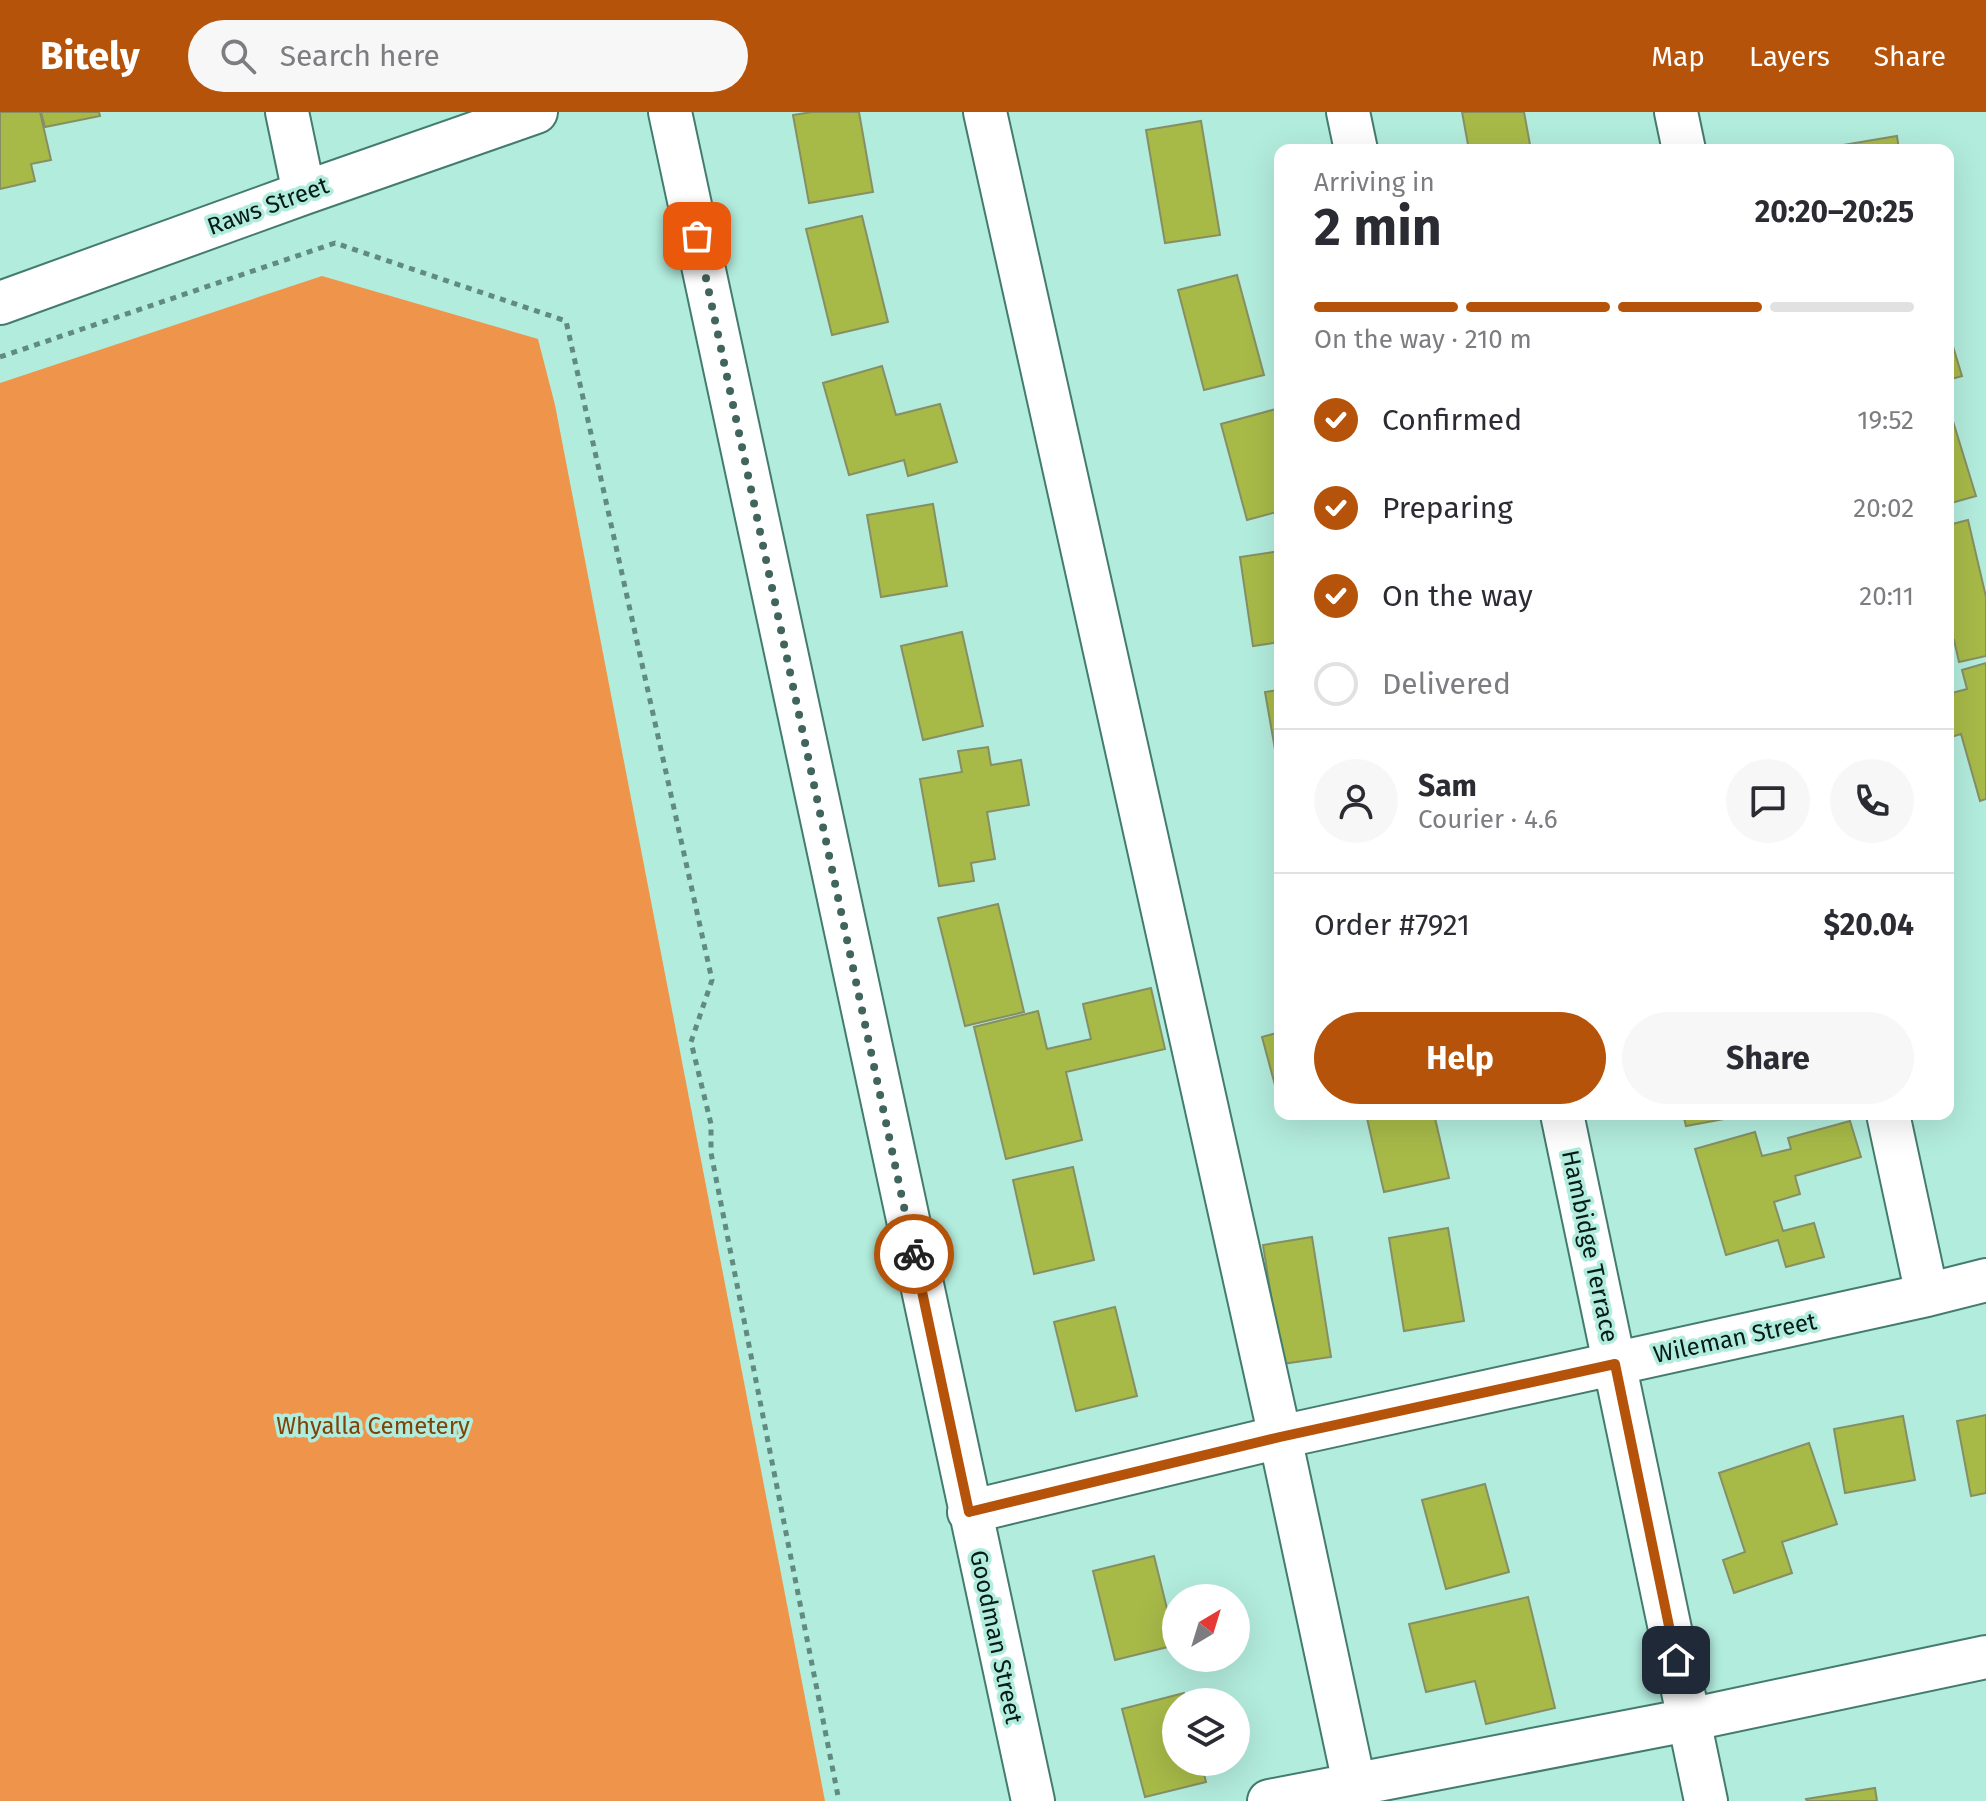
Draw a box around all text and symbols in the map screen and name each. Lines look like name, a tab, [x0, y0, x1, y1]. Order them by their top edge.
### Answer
search box	[188, 20, 748, 92]
text: Bitely	[40, 33, 140, 79]
icon: search	[216, 34, 260, 78]
text: Search here	[280, 38, 440, 74]
text: Map	[1651, 40, 1705, 73]
text: Layers	[1749, 40, 1830, 73]
text: Share	[1874, 40, 1946, 73]
text: Arriving in	[1314, 167, 1435, 198]
street label: Raws Street	[203, 171, 333, 241]
text: 20:20–20:25	[1755, 194, 1914, 230]
text: 2 min	[1314, 196, 1442, 259]
pin	[663, 202, 731, 270]
icon: bag	[675, 214, 719, 258]
text: On the way · 210 m	[1314, 324, 1532, 355]
icon: check	[1314, 398, 1358, 442]
text: Confirmed	[1382, 402, 1522, 438]
text: 19:52	[1857, 405, 1914, 436]
icon: check	[1314, 486, 1358, 530]
text: Preparing	[1382, 490, 1513, 526]
text: 20:02	[1853, 493, 1914, 524]
icon: check	[1314, 574, 1358, 618]
text: On the way	[1382, 578, 1533, 614]
text: 20:11	[1859, 581, 1914, 612]
text: Delivered	[1382, 666, 1511, 702]
button: person	[1314, 759, 1398, 843]
button: chat	[1726, 759, 1810, 843]
button: phone	[1830, 759, 1914, 843]
text: Sam	[1418, 768, 1477, 804]
text: Courier · 4.6	[1418, 804, 1558, 835]
text: Order #7921	[1314, 907, 1470, 943]
text: $20.04	[1823, 907, 1914, 943]
button: Help	[1314, 1012, 1606, 1104]
button: Share	[1622, 1012, 1914, 1104]
street label: Hambidge Terrace	[1556, 1147, 1624, 1345]
courier	[874, 1214, 954, 1294]
icon: bike	[892, 1232, 936, 1276]
street label: Wileman Street	[1651, 1307, 1819, 1369]
park label: Whyalla Cemetery	[276, 1412, 470, 1440]
street label: Goodman Street	[964, 1548, 1028, 1727]
north arrow	[1162, 1584, 1250, 1672]
map controls	[1162, 1584, 1250, 1776]
pin	[1642, 1626, 1710, 1694]
icon: home	[1654, 1638, 1698, 1682]
button: layers	[1162, 1688, 1250, 1776]

